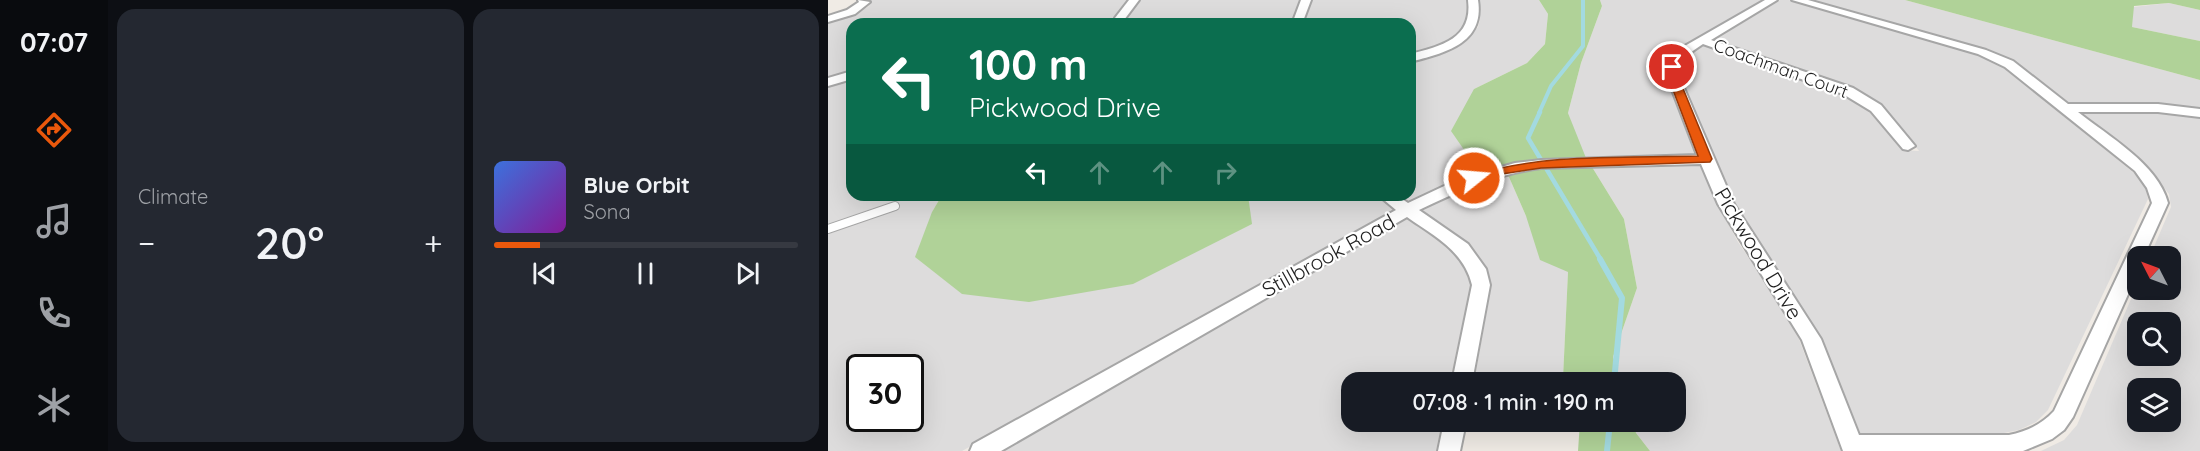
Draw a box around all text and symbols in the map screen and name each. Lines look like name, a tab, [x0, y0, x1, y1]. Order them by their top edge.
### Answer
text: 07:07	[20, 25, 88, 59]
street label: Coachman Court	[1711, 33, 1851, 103]
text: 100 m	[969, 38, 1087, 91]
pin	[1646, 41, 1697, 92]
icon: left	[870, 42, 948, 120]
icon: arrive	[1655, 50, 1688, 83]
text: Pickwood Drive	[969, 90, 1161, 124]
icon: directions	[33, 109, 75, 151]
position arrow	[1442, 146, 1506, 210]
icon: left	[1020, 156, 1053, 189]
icon: ahead	[1083, 156, 1116, 189]
icon: ahead	[1146, 156, 1179, 189]
icon: right	[1209, 156, 1242, 189]
text: Blue Orbit	[584, 171, 690, 199]
street label: Pickwood Drive	[1709, 182, 1809, 324]
text: Climate	[138, 184, 208, 209]
text: Sona	[584, 199, 631, 224]
icon: music	[33, 200, 75, 242]
street label: Stillbrook Road	[1257, 208, 1399, 302]
text: 20°	[255, 214, 324, 270]
text: −	[138, 222, 155, 263]
text: +	[424, 222, 443, 263]
north arrow	[2127, 246, 2181, 300]
map controls	[2127, 246, 2181, 432]
icon: previous	[528, 257, 561, 290]
icon: pause	[629, 257, 662, 290]
icon: next	[731, 257, 764, 290]
icon: phone	[33, 292, 75, 334]
button: search	[2127, 312, 2181, 366]
speed limit sign: 30	[846, 354, 924, 432]
button: layers	[2127, 378, 2181, 432]
icon: climate	[33, 384, 75, 426]
text: 07:08 · 1 min · 190 m	[1412, 388, 1615, 416]

